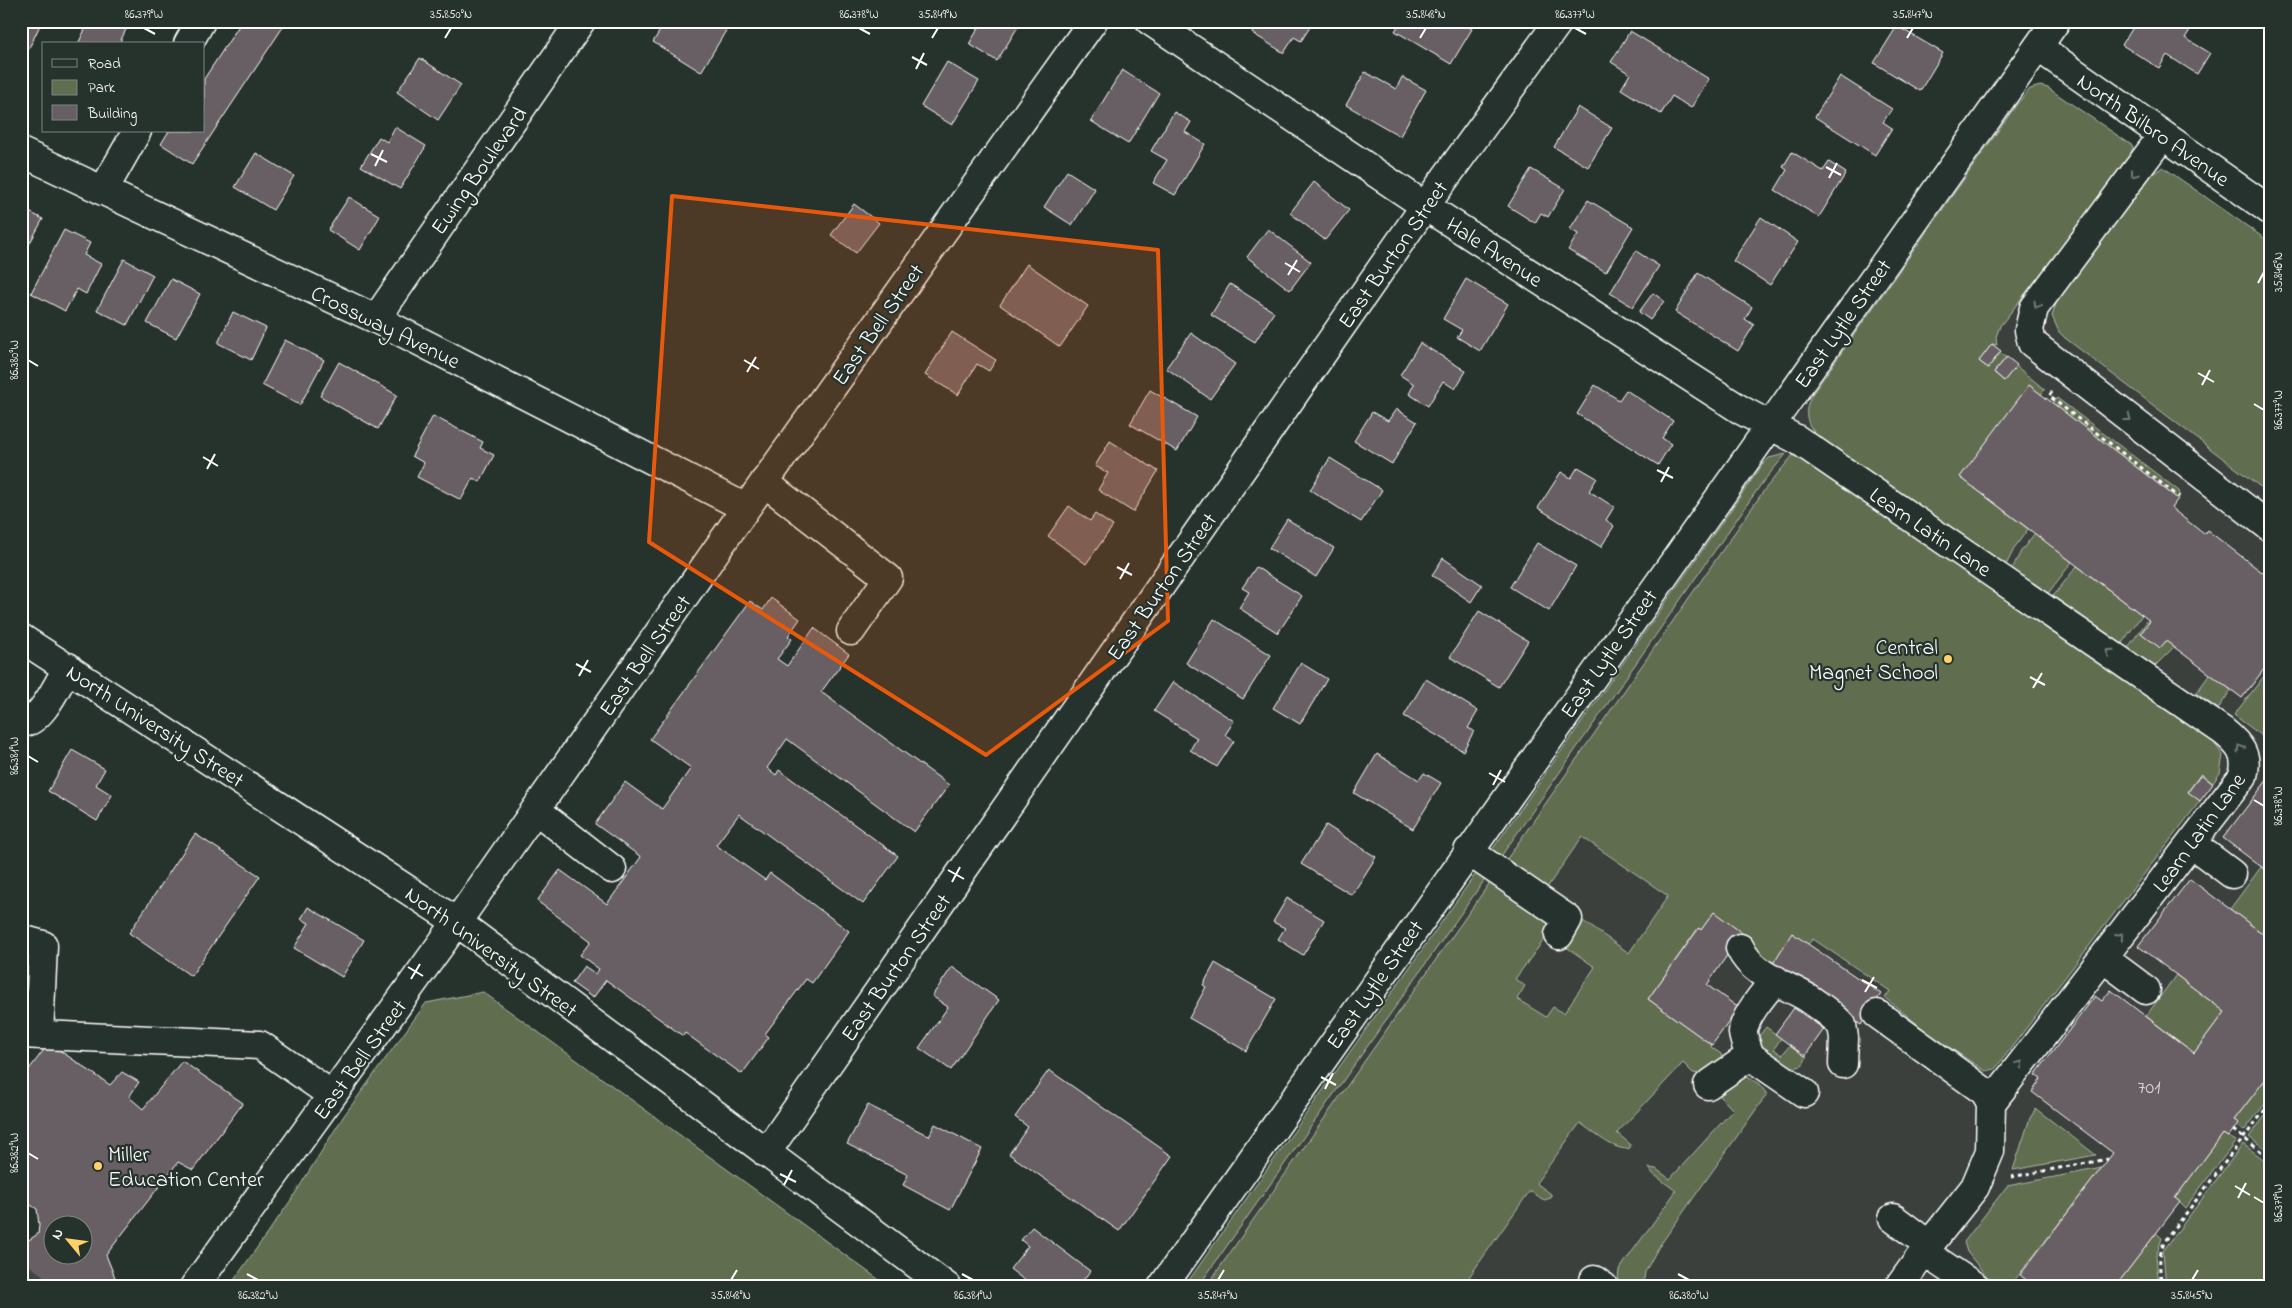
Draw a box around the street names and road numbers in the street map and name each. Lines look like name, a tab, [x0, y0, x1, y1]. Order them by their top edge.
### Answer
street label: North Bilbro Avenue	[2069, 67, 2235, 196]
street label: Ewing Boulevard	[424, 101, 537, 243]
street label: East Burton Street	[1331, 175, 1458, 336]
street label: Hale Avenue	[1439, 210, 1548, 297]
street label: East Lytle Street	[1788, 253, 1902, 397]
street label: East Bell Street	[826, 258, 934, 393]
street label: Crossway Avenue	[304, 279, 465, 380]
street label: Learn Latin Lane	[1862, 481, 1997, 586]
street label: East Burton Street	[1100, 507, 1227, 668]
street label: East Lytle Street	[1554, 583, 1668, 727]
street label: East Bell Street	[593, 589, 701, 724]
street label: North University Street	[58, 658, 250, 798]
street label: Learn Latin Lane	[2146, 767, 2255, 900]
street label: North University Street	[397, 880, 584, 1028]
street label: East Burton Street	[834, 888, 961, 1049]
street label: East Lytle Street	[1320, 914, 1434, 1058]
street label: East Bell Street	[307, 993, 417, 1128]

